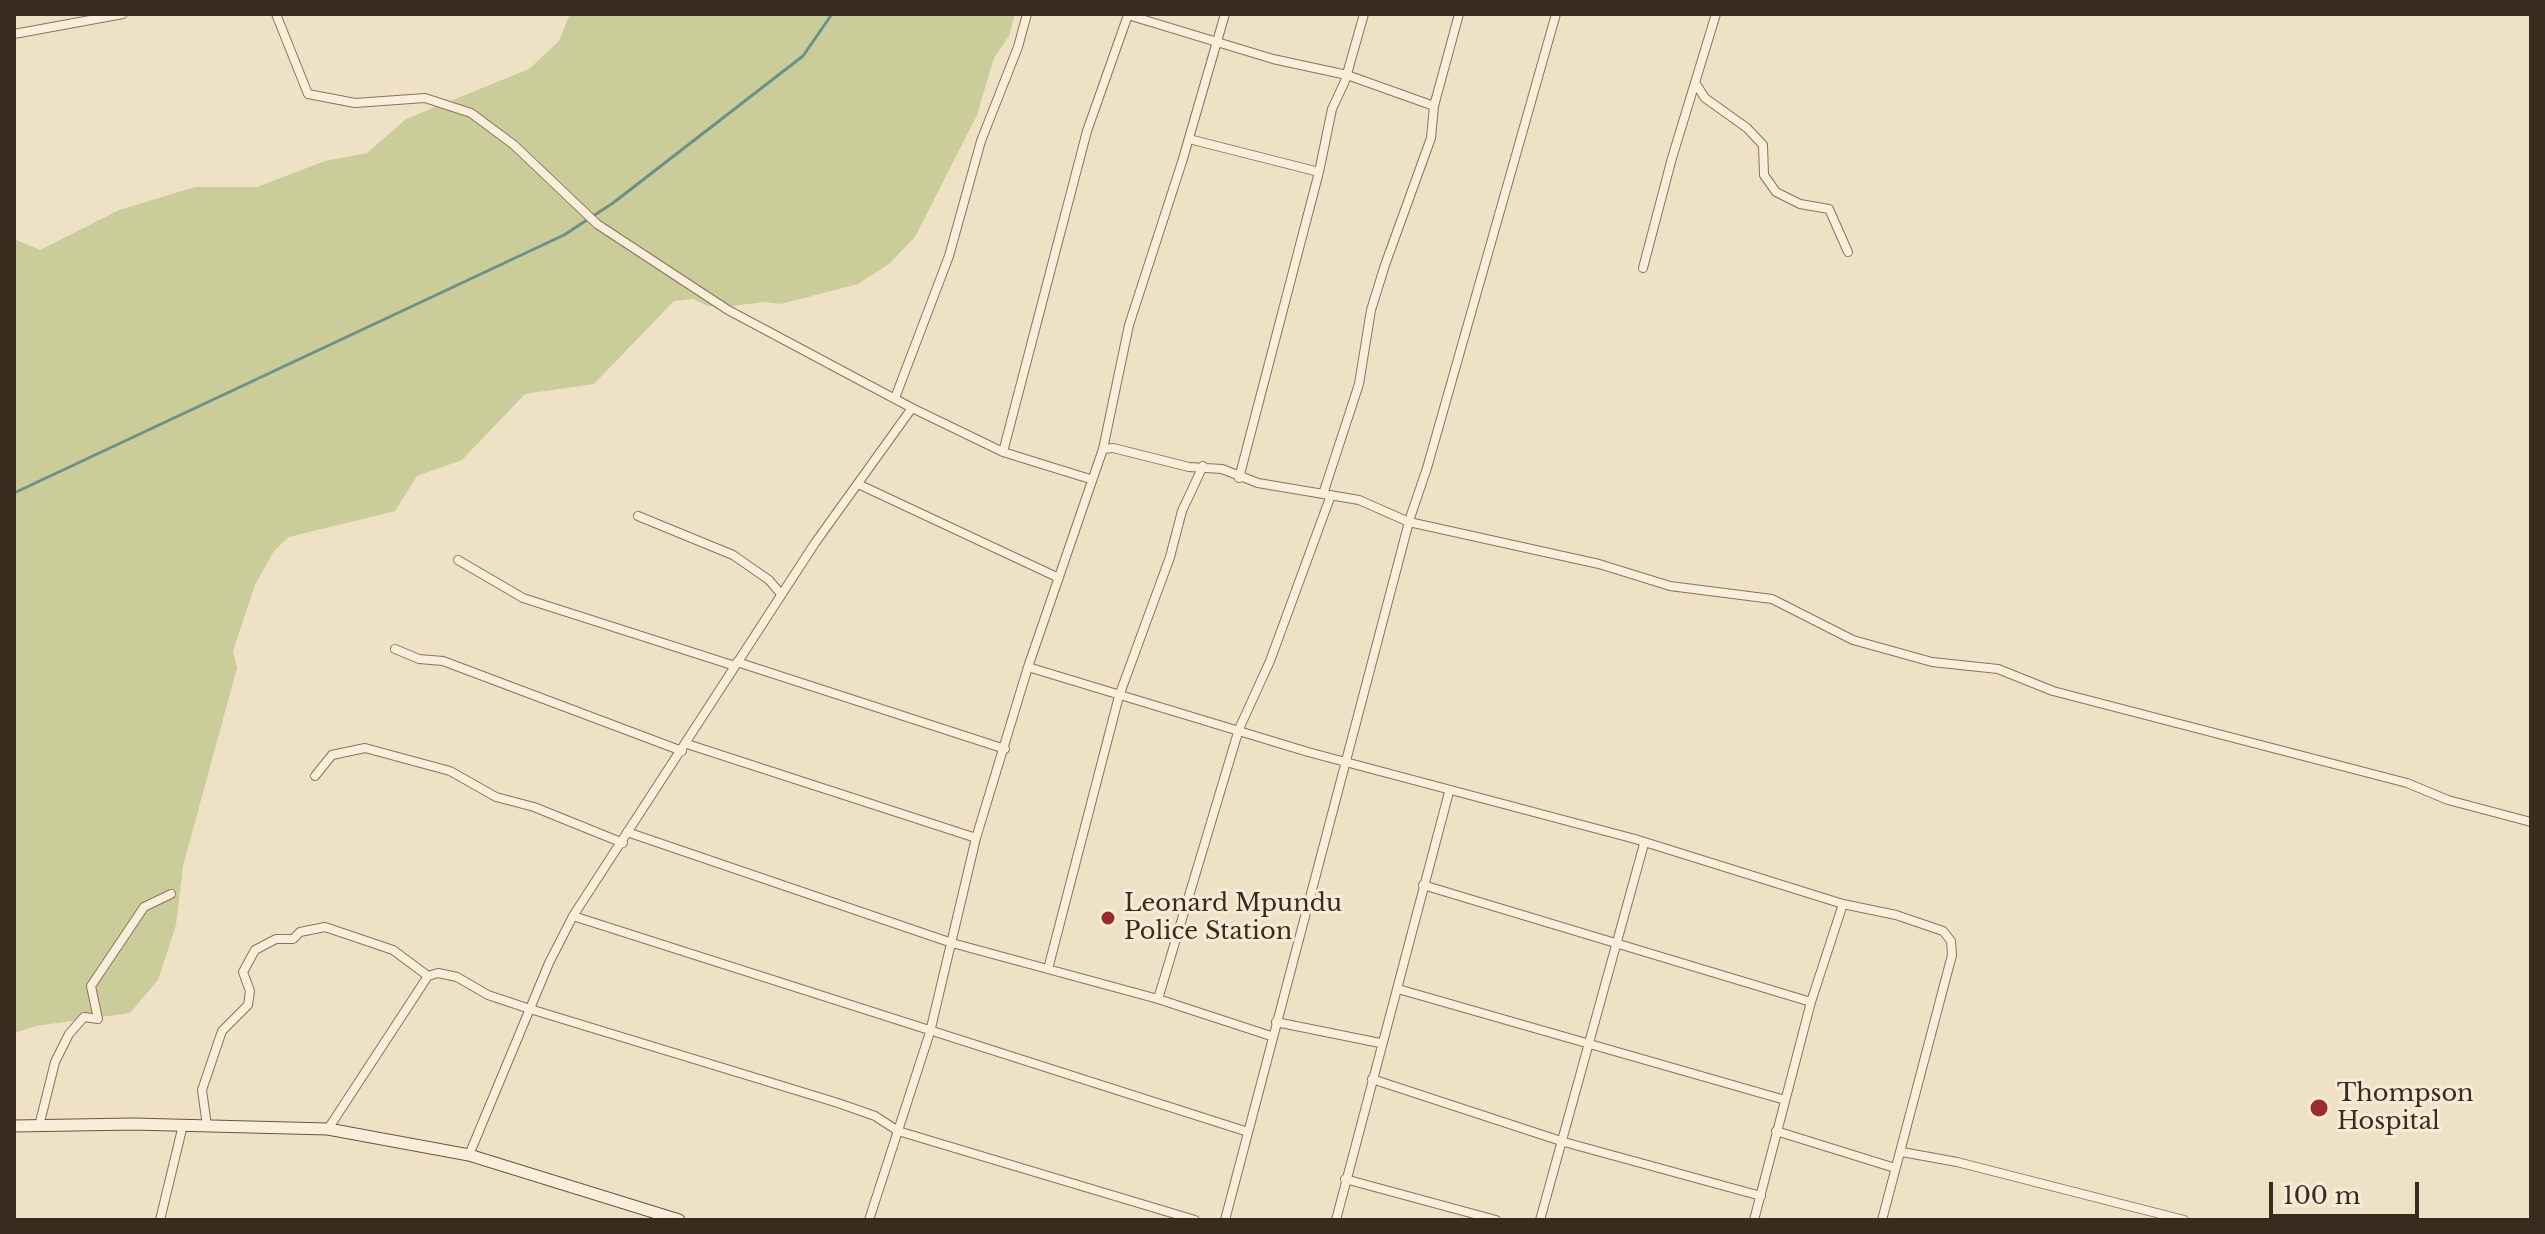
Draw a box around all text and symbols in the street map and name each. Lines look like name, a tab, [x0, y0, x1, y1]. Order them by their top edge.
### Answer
place label: Leonard Mpundu Police Station	[1124, 890, 1342, 946]
marker: Leonard Mpundu Police Station	[1099, 909, 1117, 927]
place label: Thompson Hospital	[2337, 1080, 2474, 1136]
marker: Thompson Hospital	[2308, 1097, 2330, 1119]
scale bar	[2273, 1166, 2423, 1216]
text: 100 m	[2283, 1181, 2361, 1210]

